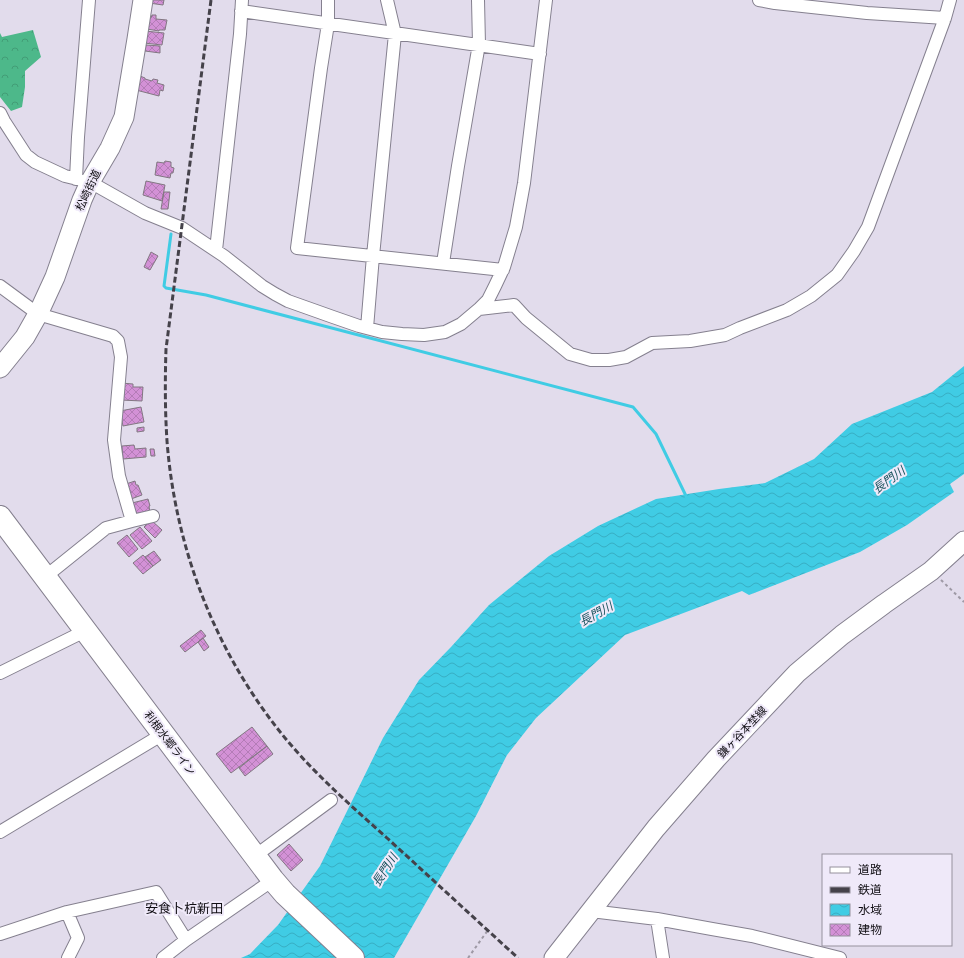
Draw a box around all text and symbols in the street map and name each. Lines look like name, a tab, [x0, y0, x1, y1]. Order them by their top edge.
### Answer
street label: 松崎街道	[72, 167, 103, 212]
water label: 長門川	[870, 462, 909, 496]
water label: 長門川	[576, 597, 617, 629]
street label: 鎌ヶ谷本埜線	[714, 703, 769, 760]
street label: 利根水郷ライン	[142, 708, 199, 777]
water label: 長門川	[368, 849, 402, 889]
legend	[822, 854, 952, 946]
text: 道路	[858, 862, 882, 877]
text: 鉄道	[858, 882, 882, 897]
district label: 安食卜杭新田	[145, 900, 223, 916]
text: 水域	[858, 902, 882, 917]
text: 建物	[858, 922, 882, 937]

